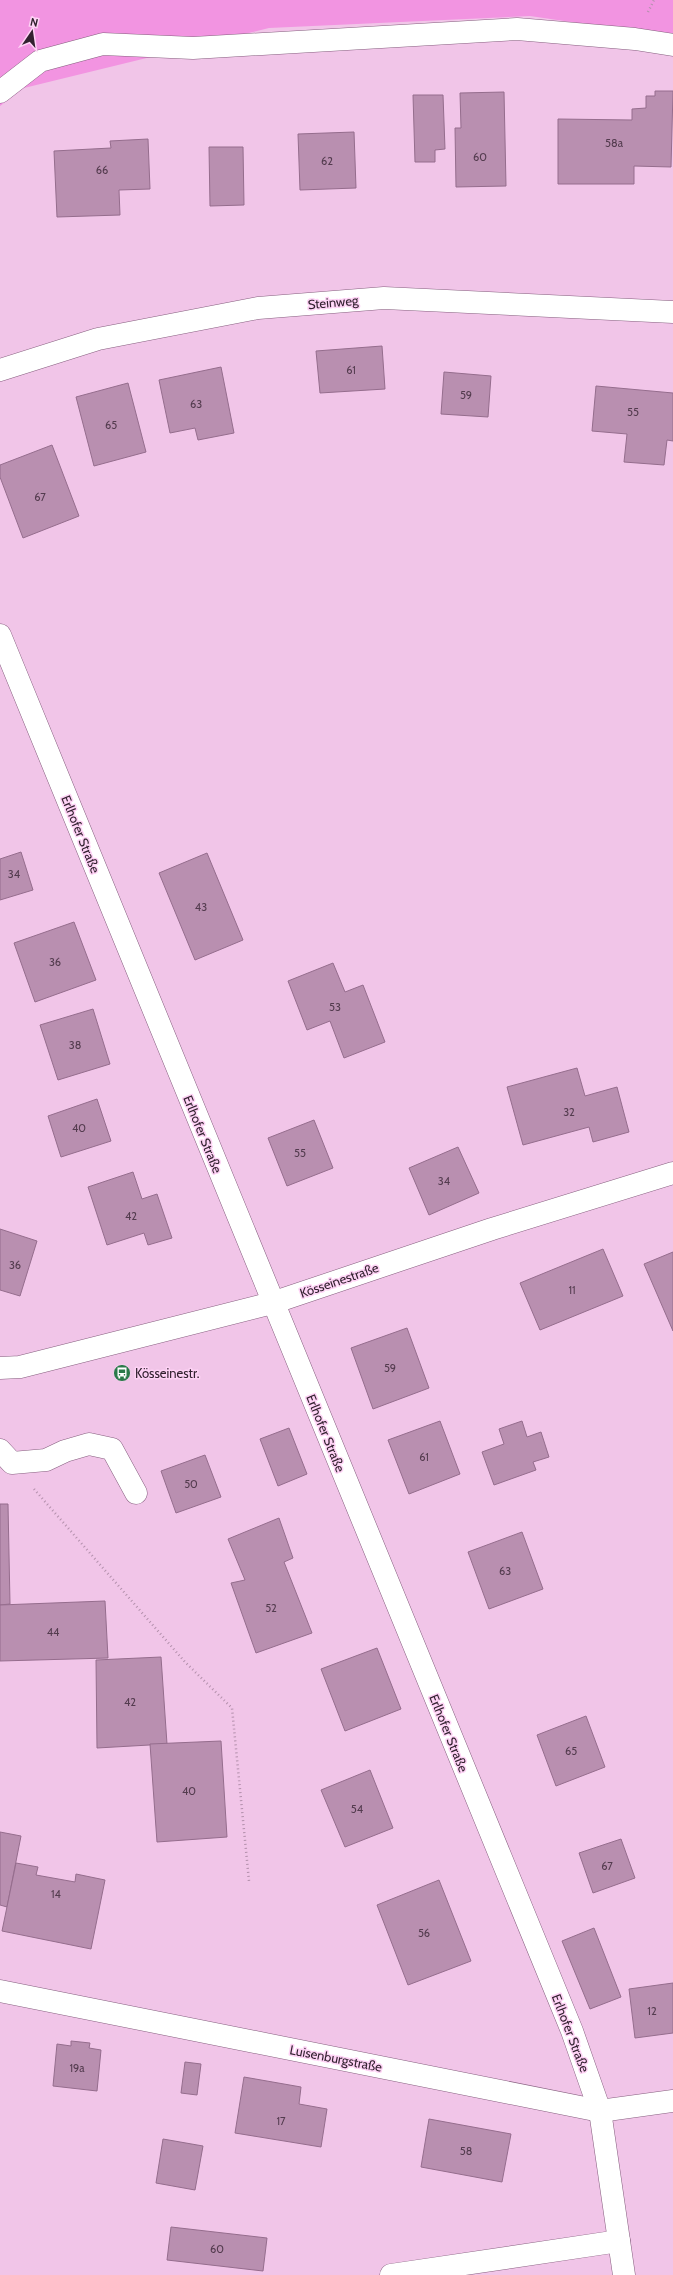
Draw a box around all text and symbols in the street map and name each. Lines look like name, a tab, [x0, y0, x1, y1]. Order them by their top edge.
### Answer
north arrow	[12, 12, 52, 52]
text: N	[29, 15, 40, 30]
house number: 58a	[605, 136, 624, 150]
house number: 60	[473, 150, 487, 164]
house number: 62	[321, 154, 333, 168]
house number: 66	[96, 163, 108, 177]
street label: Steinweg	[307, 292, 360, 312]
house number: 61	[346, 363, 356, 377]
house number: 59	[460, 388, 472, 402]
house number: 63	[190, 397, 202, 411]
house number: 55	[627, 405, 639, 419]
house number: 65	[105, 418, 117, 432]
house number: 67	[34, 490, 46, 504]
street label: Erlhofer Straße	[58, 793, 104, 876]
house number: 34	[8, 867, 21, 881]
house number: 43	[195, 900, 207, 914]
house number: 36	[49, 955, 61, 969]
house number: 53	[329, 1000, 341, 1014]
house number: 38	[69, 1038, 81, 1052]
street label: Erlhofer Straße	[180, 1093, 226, 1176]
house number: 32	[563, 1105, 575, 1119]
house number: 40	[72, 1121, 86, 1135]
house number: 55	[294, 1146, 306, 1160]
house number: 34	[438, 1174, 451, 1188]
house number: 42	[125, 1209, 137, 1223]
house number: 36	[9, 1258, 21, 1272]
street label: Kösseinestraße	[297, 1259, 381, 1301]
house number: 11	[568, 1283, 576, 1297]
house number: 59	[384, 1361, 396, 1375]
bus stop icon: Kösseinestr.	[112, 1363, 132, 1383]
place label: Kösseinestr.	[135, 1365, 200, 1381]
street label: Erlhofer Straße	[303, 1392, 349, 1475]
house number: 61	[419, 1450, 429, 1464]
house number: 50	[184, 1477, 198, 1491]
house number: 63	[499, 1564, 511, 1578]
house number: 52	[265, 1601, 277, 1615]
house number: 44	[47, 1625, 60, 1639]
street label: Erlhofer Straße	[426, 1692, 472, 1775]
house number: 42	[124, 1695, 136, 1709]
house number: 65	[565, 1744, 577, 1758]
house number: 40	[182, 1784, 196, 1798]
house number: 54	[351, 1802, 364, 1816]
house number: 67	[601, 1859, 613, 1873]
house number: 14	[51, 1887, 62, 1901]
house number: 56	[418, 1926, 430, 1940]
street label: Erlhofer Straße	[549, 1992, 593, 2075]
house number: 12	[647, 2004, 657, 2018]
street label: Luisenburgstraße	[288, 2041, 384, 2075]
house number: 19a	[69, 2061, 85, 2075]
house number: 17	[276, 2114, 286, 2128]
house number: 58	[460, 2144, 472, 2158]
house number: 60	[210, 2242, 224, 2256]

